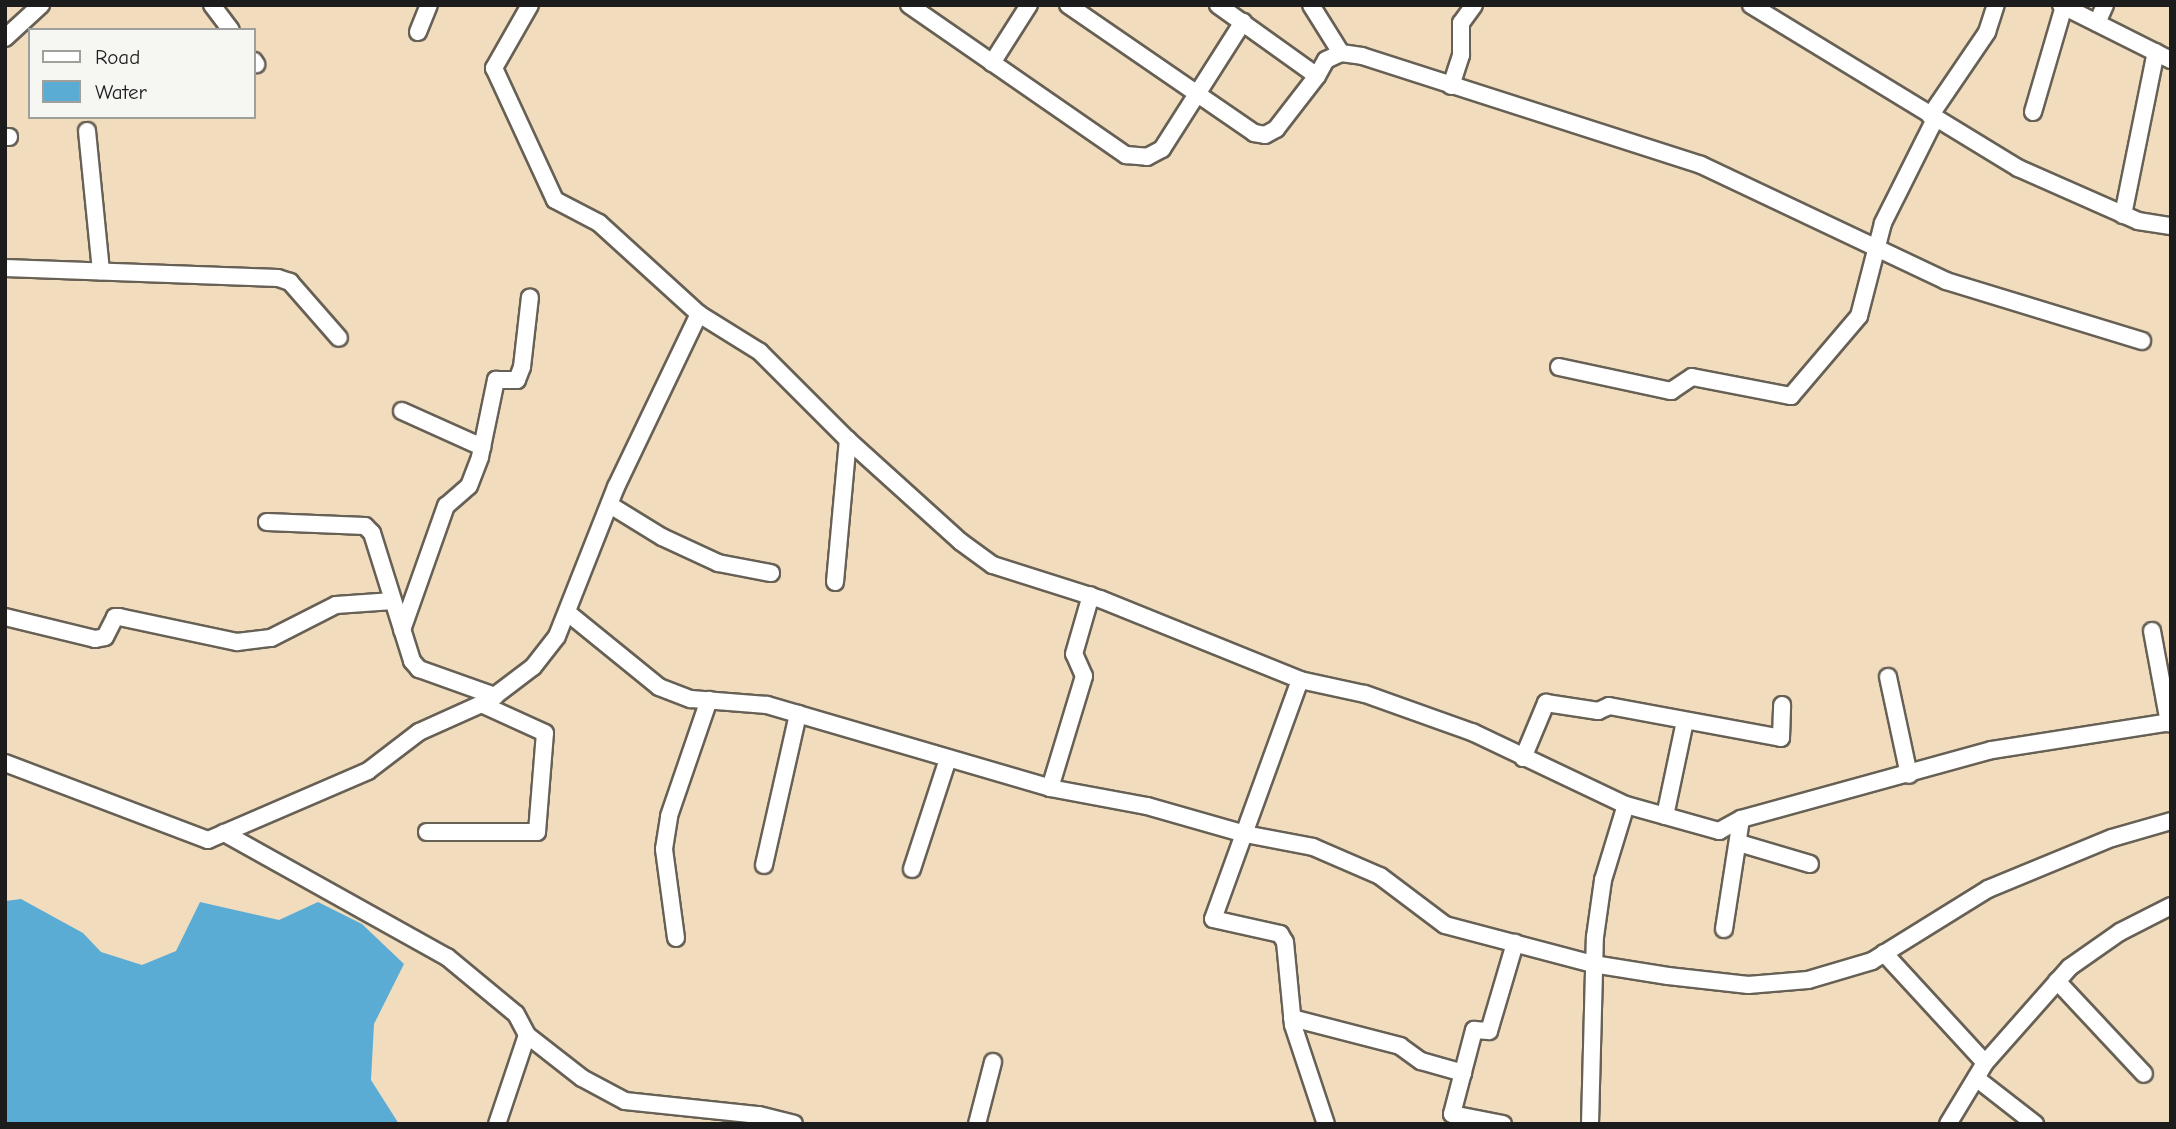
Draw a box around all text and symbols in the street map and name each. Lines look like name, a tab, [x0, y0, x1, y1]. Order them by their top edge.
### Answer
legend	[28, 28, 256, 119]
text: Road	[95, 45, 140, 69]
text: Water	[95, 80, 147, 104]

